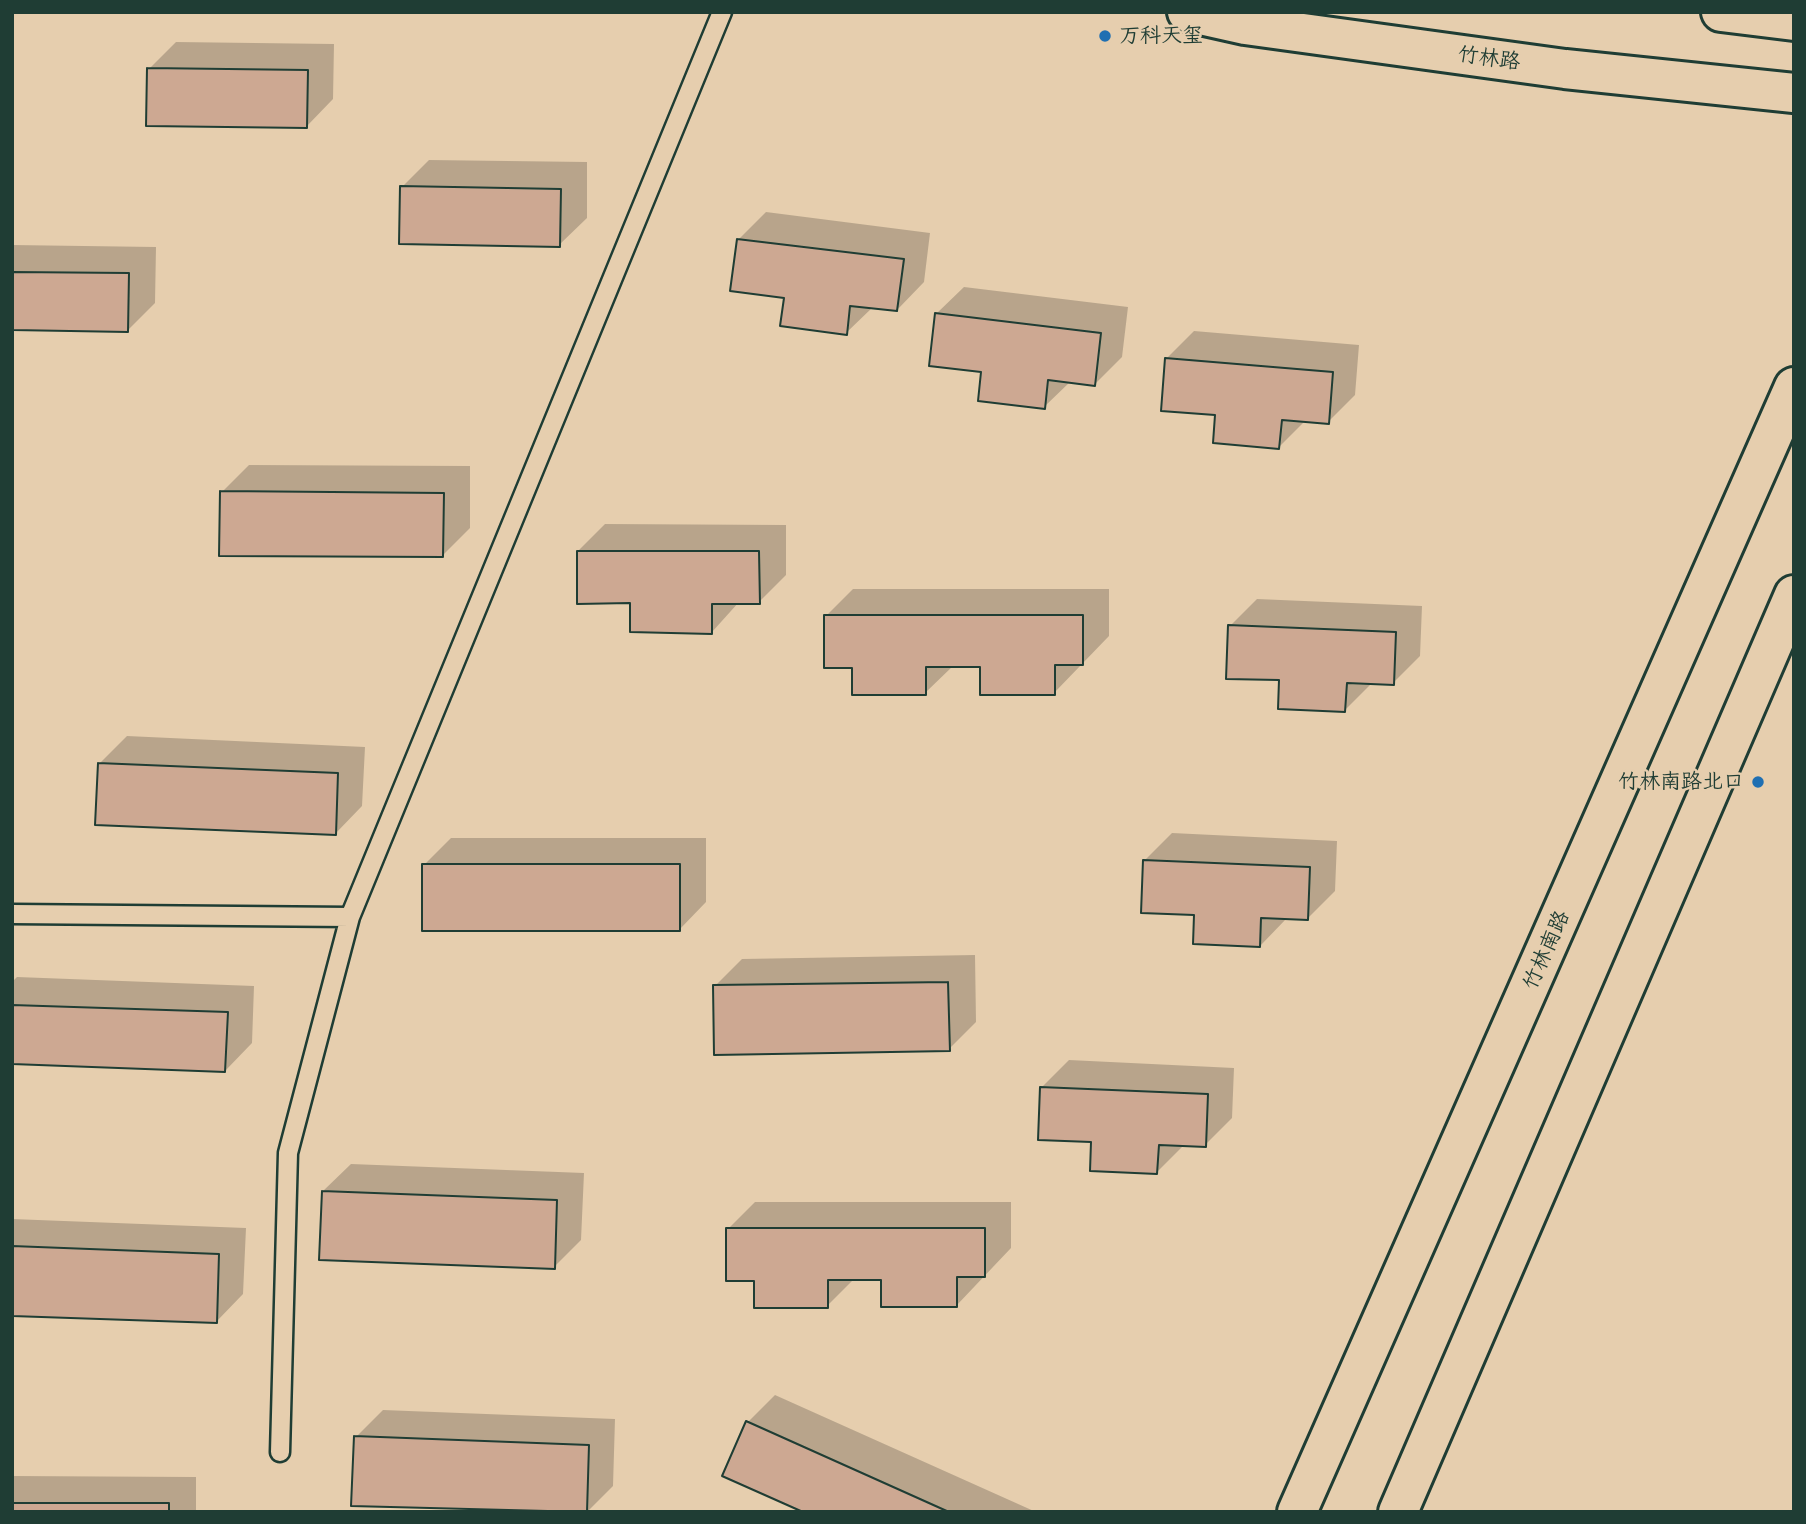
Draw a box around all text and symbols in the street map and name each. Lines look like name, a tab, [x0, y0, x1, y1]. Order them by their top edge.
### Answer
place label: 万科天玺	[1119, 23, 1203, 49]
marker: 万科天玺	[1097, 28, 1113, 44]
street label: 竹林路	[1456, 41, 1522, 75]
place label: 竹林南路北口	[1618, 769, 1744, 795]
marker: 竹林南路北口	[1750, 774, 1766, 790]
street label: 竹林南路	[1517, 907, 1575, 993]

